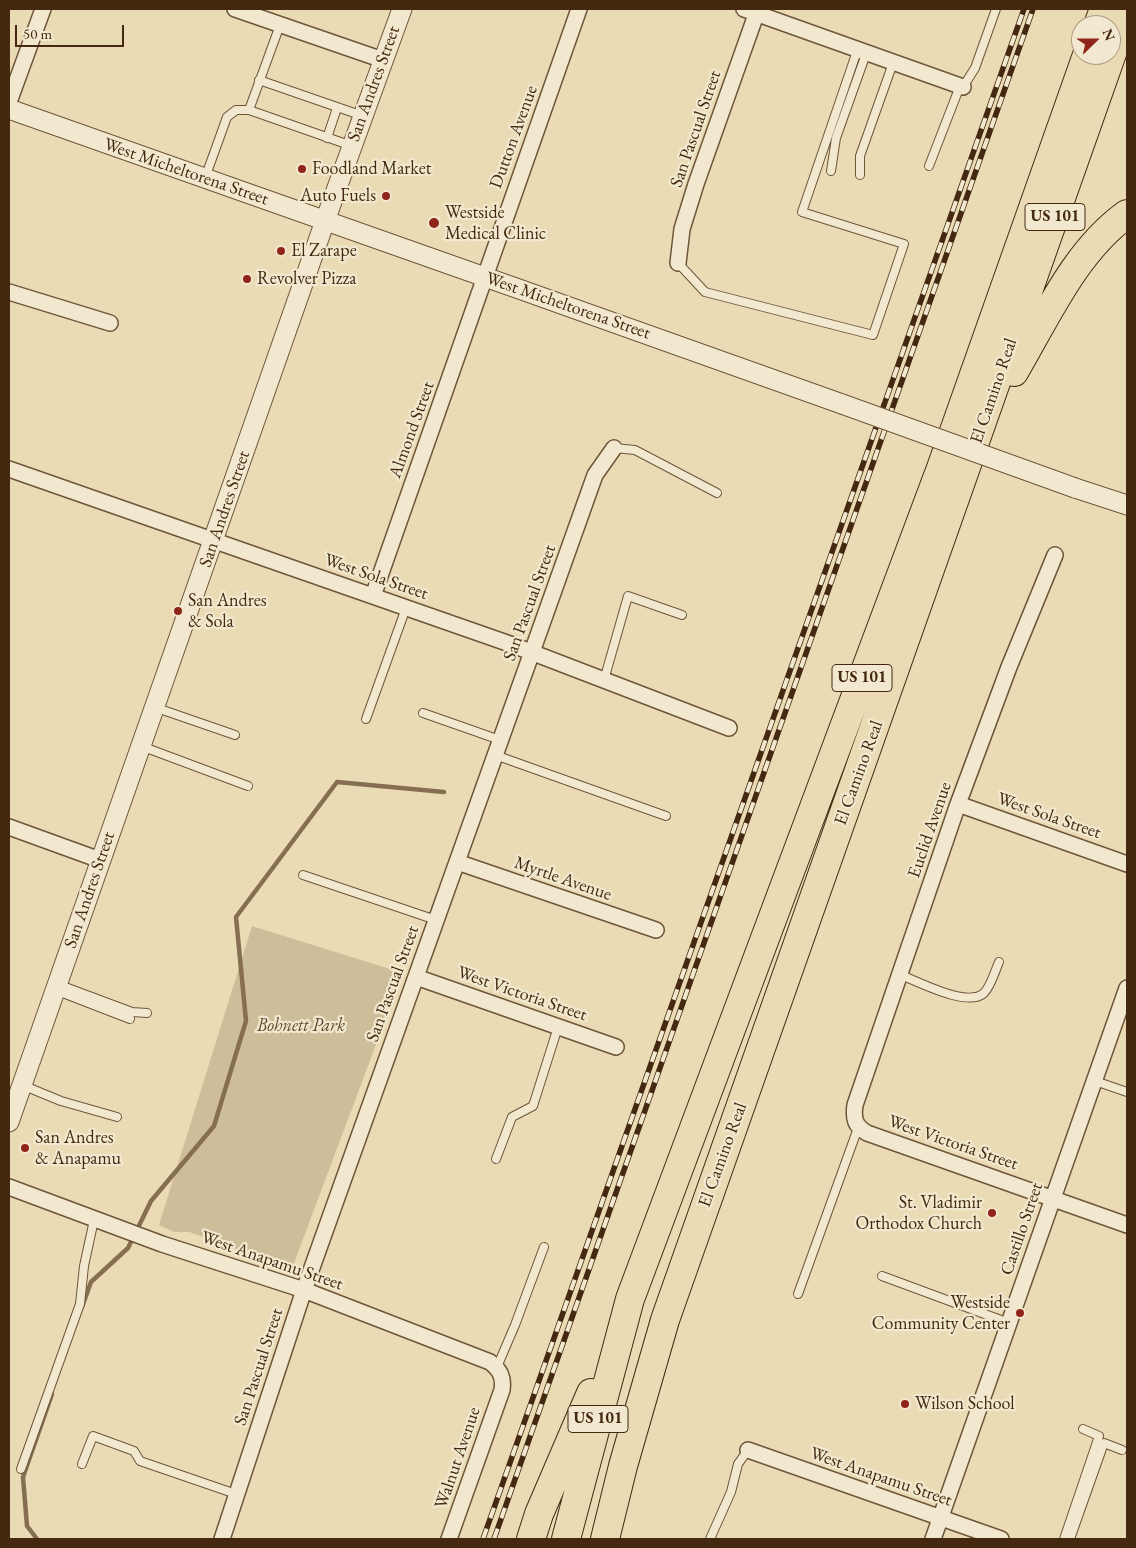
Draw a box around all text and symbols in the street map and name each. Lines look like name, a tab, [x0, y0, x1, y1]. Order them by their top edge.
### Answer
scale bar	[18, 15, 126, 47]
north arrow	[1071, 15, 1121, 65]
street label: San Andres Street	[343, 23, 405, 145]
text: 50 m	[23, 24, 52, 43]
text: N	[1099, 26, 1119, 43]
street label: San Pascual Street	[666, 68, 726, 190]
street label: Dutton Avenue	[485, 83, 543, 191]
street label: West Micheltorena Street	[101, 134, 271, 210]
place label: Foodland Market	[312, 158, 431, 180]
marker: Foodland Market	[296, 163, 308, 175]
place label: Auto Fuels	[300, 185, 376, 207]
marker: Auto Fuels	[380, 190, 392, 202]
place label: Westside Medical Clinic	[445, 202, 546, 244]
road number: US 101	[1025, 203, 1085, 230]
marker: Westside Medical Clinic	[427, 216, 441, 230]
place label: El Zarape	[291, 240, 357, 262]
marker: El Zarape	[275, 245, 287, 257]
place label: Revolver Pizza	[257, 268, 356, 290]
street label: West Micheltorena Street	[483, 268, 653, 344]
marker: Revolver Pizza	[241, 273, 253, 285]
street label: El Camino Real	[966, 336, 1022, 446]
street label: Almond Street	[385, 379, 439, 481]
street label: San Andres Street	[195, 448, 255, 570]
street label: San Pascual Street	[499, 542, 561, 664]
street label: West Sola Street	[321, 549, 431, 605]
place label: San Andres & Sola	[188, 590, 267, 632]
marker: San Andres & Sola	[172, 605, 184, 617]
road number: US 101	[832, 664, 892, 691]
street label: El Camino Real	[830, 718, 888, 828]
street label: Euclid Avenue	[903, 779, 957, 881]
street label: West Sola Street	[994, 788, 1104, 844]
street label: San Andres Street	[60, 829, 120, 951]
street label: Myrtle Avenue	[511, 852, 615, 906]
street label: San Pascual Street	[362, 923, 424, 1045]
street label: West Victoria Street	[454, 962, 590, 1026]
park label: Bohnett Park	[257, 1015, 345, 1037]
street label: El Camino Real	[694, 1100, 752, 1210]
street label: West Victoria Street	[885, 1111, 1021, 1175]
place label: San Andres & Anapamu	[35, 1127, 121, 1170]
marker: San Andres & Anapamu	[19, 1142, 31, 1154]
street label: Castillo Street	[996, 1180, 1048, 1278]
place label: St. Vladimir Orthodox Church	[856, 1192, 982, 1234]
marker: St. Vladimir Orthodox Church	[986, 1207, 998, 1219]
street label: West Anapamu Street	[198, 1227, 346, 1295]
place label: Westside Community Center	[872, 1292, 1010, 1335]
street label: San Pascual Street	[230, 1306, 288, 1428]
marker: Westside Community Center	[1014, 1307, 1026, 1319]
place label: Wilson School	[915, 1393, 1015, 1415]
marker: Wilson School	[899, 1398, 911, 1410]
street label: Walnut Avenue	[431, 1404, 485, 1512]
road number: US 101	[568, 1406, 628, 1432]
street label: West Anapamu Street	[807, 1443, 955, 1511]

